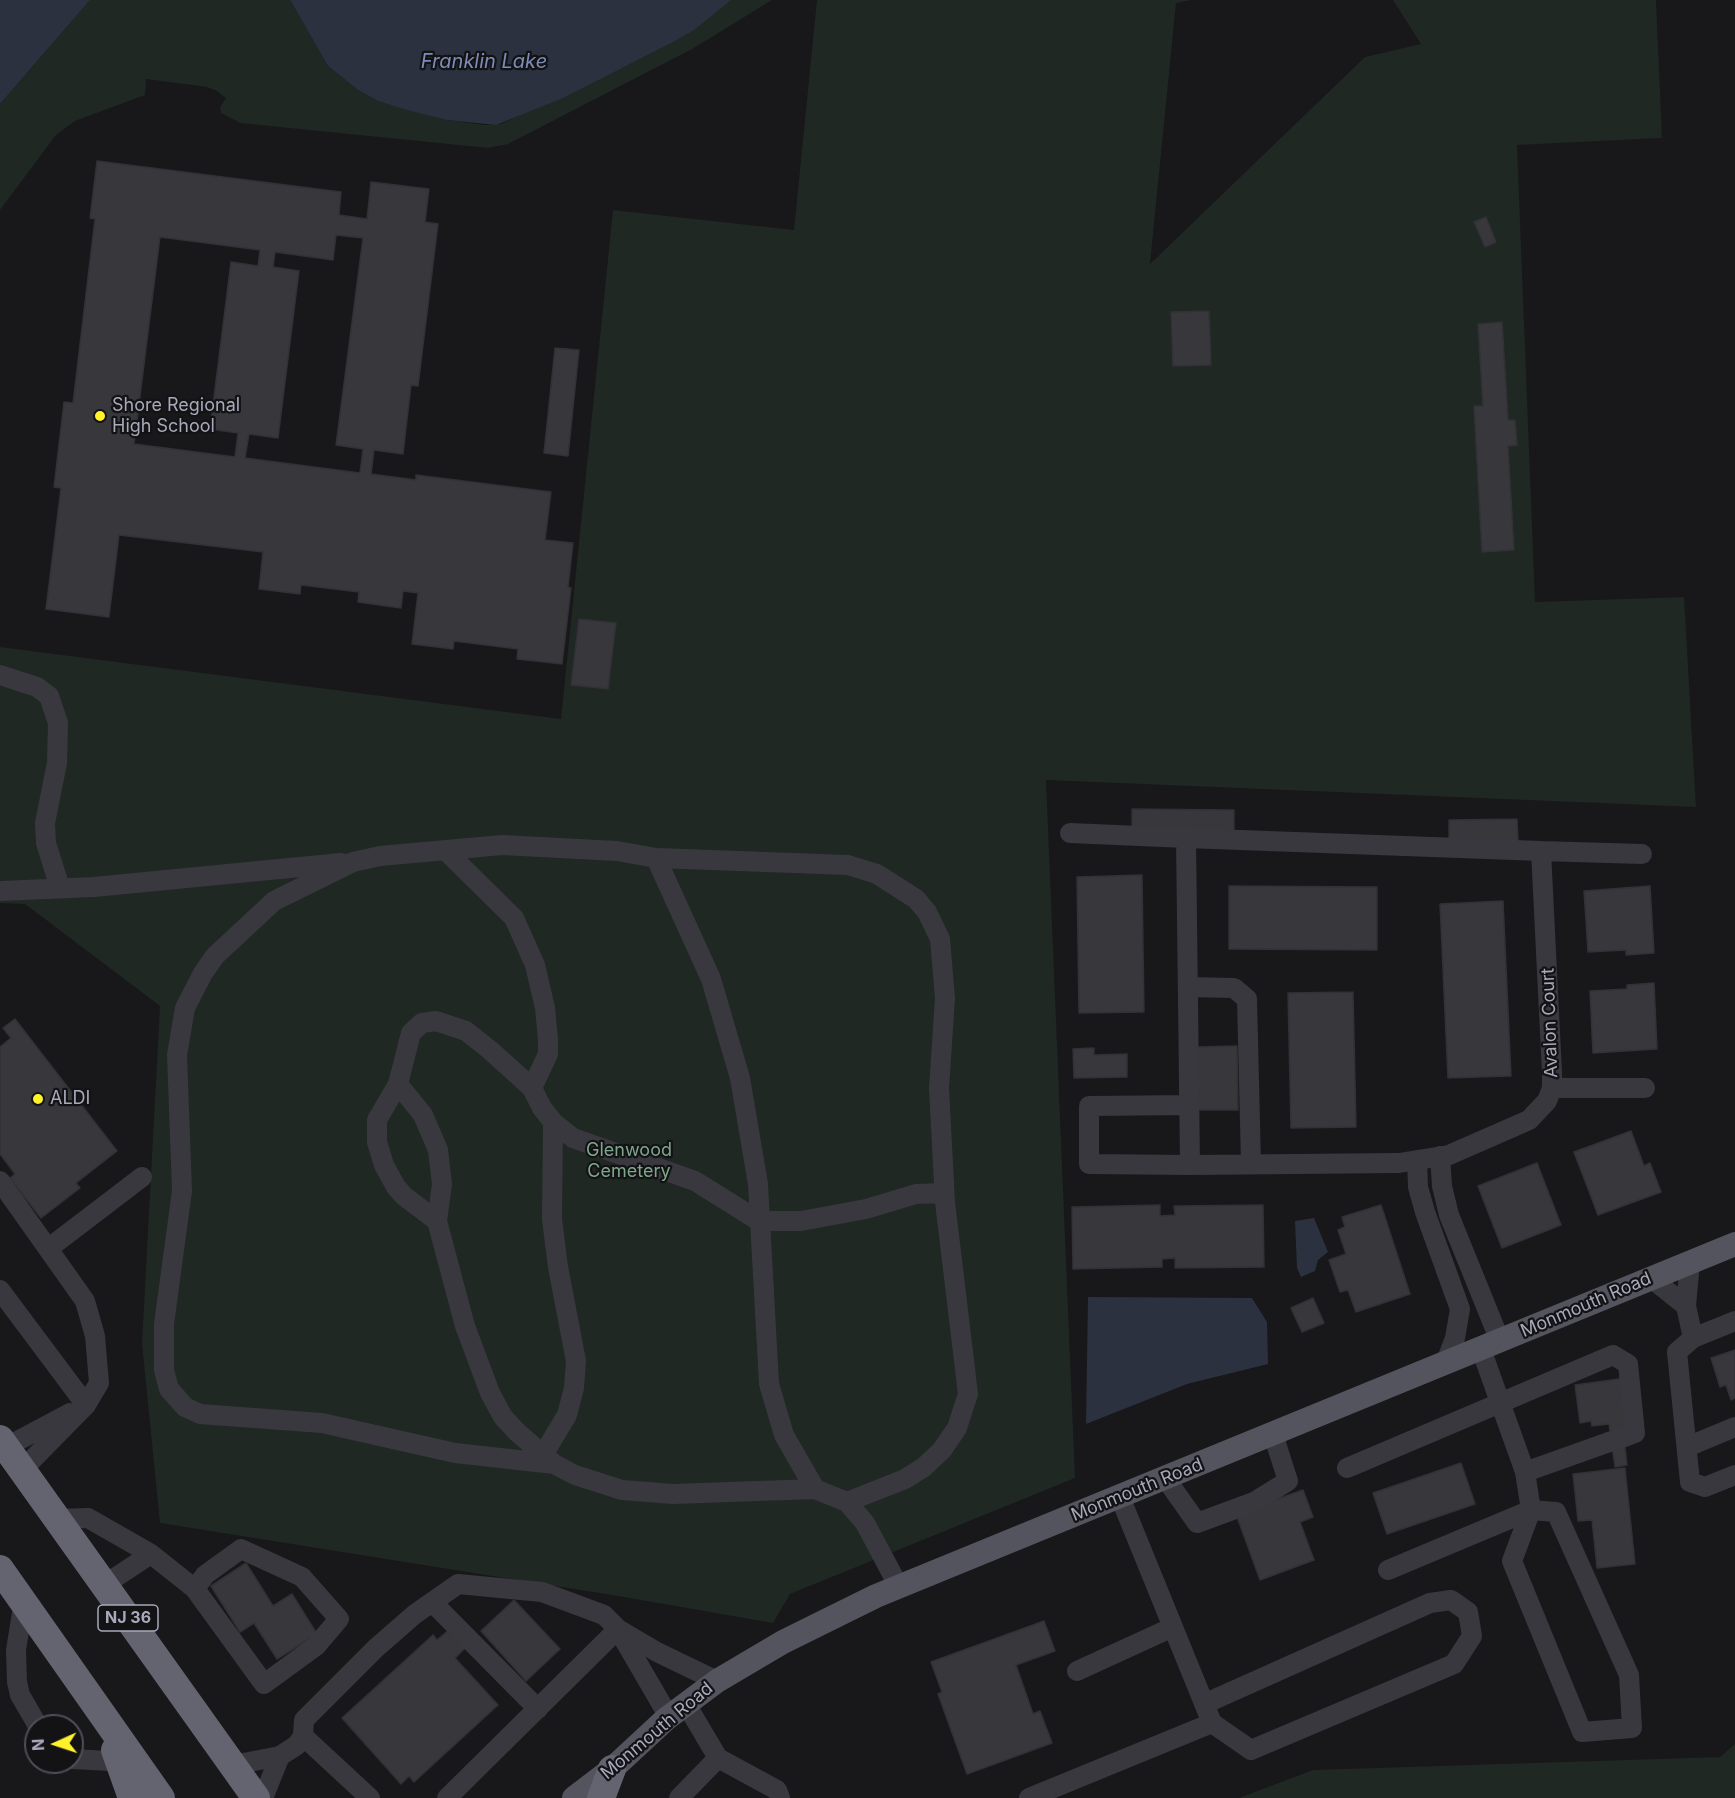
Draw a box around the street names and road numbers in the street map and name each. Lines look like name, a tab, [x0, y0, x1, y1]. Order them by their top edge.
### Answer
street label: Avalon Court	[1537, 968, 1563, 1078]
street label: Monmouth Road	[1517, 1268, 1655, 1342]
street label: Monmouth Road	[1068, 1454, 1206, 1526]
road number: NJ 36	[98, 1605, 158, 1631]
street label: Monmouth Road	[596, 1678, 718, 1784]

